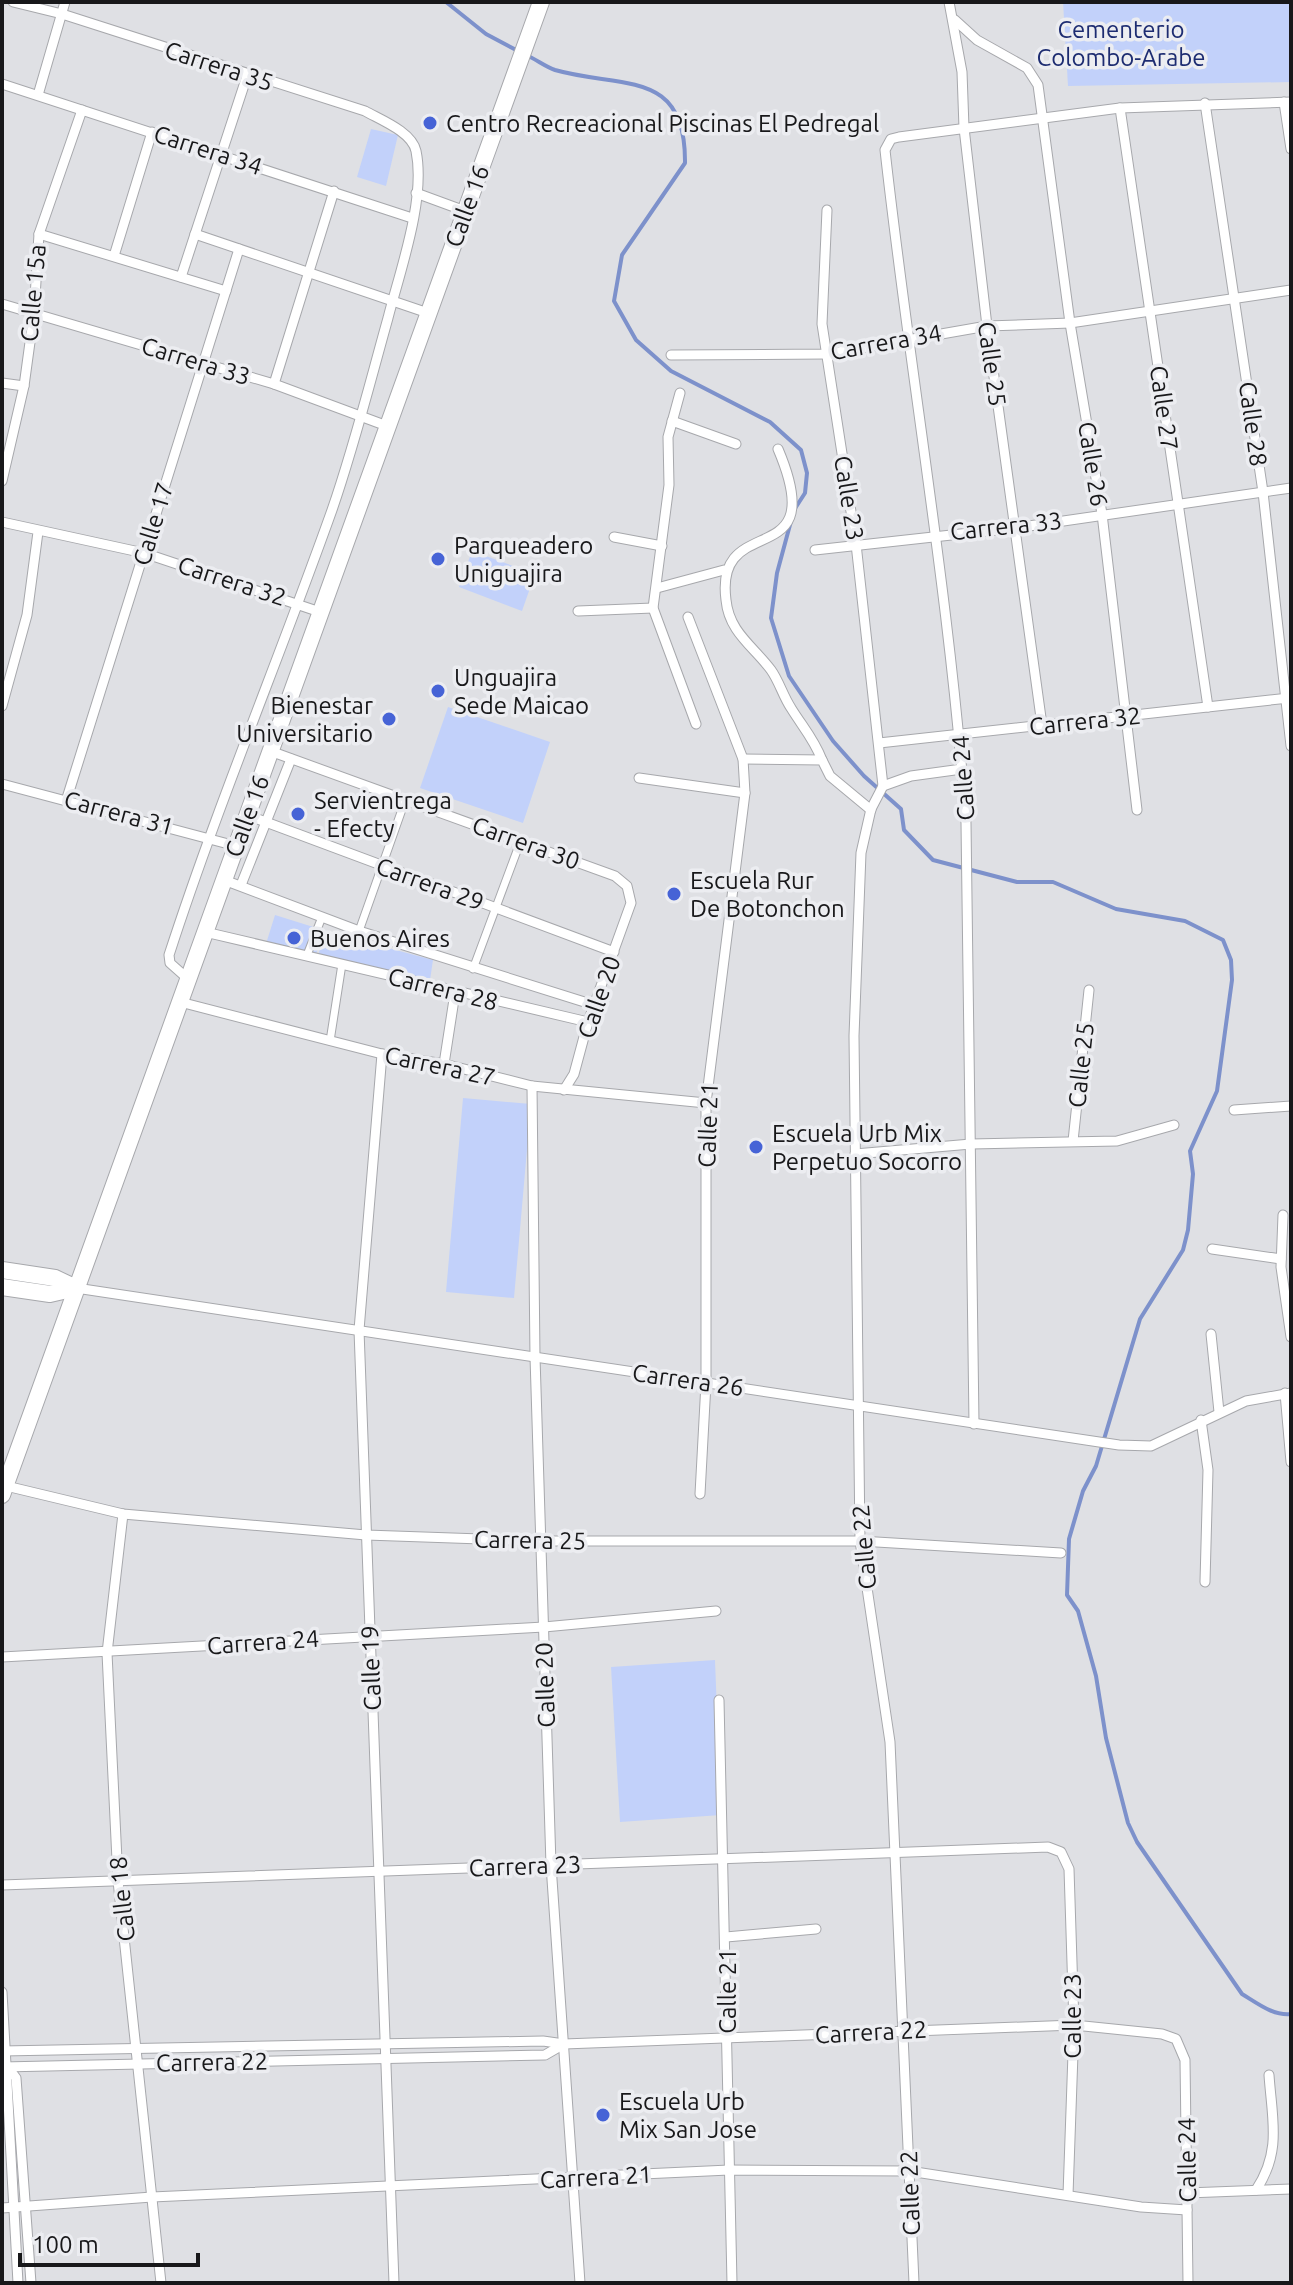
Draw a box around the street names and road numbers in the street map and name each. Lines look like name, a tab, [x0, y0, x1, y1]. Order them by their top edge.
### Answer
street label: Carrera 35	[161, 36, 277, 96]
street label: Carrera 34	[150, 120, 266, 180]
street label: Calle 16	[440, 161, 494, 251]
street label: Calle 15a	[15, 243, 51, 343]
street label: Carrera 34	[828, 319, 944, 365]
street label: Calle 25	[973, 320, 1011, 408]
street label: Carrera 33	[138, 332, 254, 390]
street label: Calle 27	[1145, 364, 1183, 452]
street label: Calle 28	[1234, 380, 1272, 468]
street label: Calle 26	[1073, 420, 1113, 508]
street label: Calle 23	[829, 454, 869, 542]
street label: Calle 17	[128, 479, 178, 569]
street label: Carrera 33	[949, 507, 1063, 545]
street label: Carrera 32	[174, 551, 290, 611]
street label: Carrera 32	[1028, 702, 1142, 740]
street label: Calle 24	[947, 734, 979, 822]
street label: Calle 16	[220, 771, 274, 861]
street label: Carrera 31	[61, 785, 177, 841]
street label: Carrera 30	[469, 811, 583, 875]
street label: Carrera 29	[373, 852, 487, 916]
street label: Calle 20	[572, 952, 626, 1042]
street label: Carrera 28	[385, 962, 501, 1016]
street label: Calle 25	[1063, 1021, 1099, 1109]
street label: Carrera 27	[382, 1041, 498, 1091]
street label: Calle 21	[693, 1082, 723, 1168]
street label: Carrera 26	[630, 1359, 746, 1401]
street label: Calle 22	[847, 1503, 881, 1591]
street label: Carrera 25	[474, 1526, 586, 1554]
street label: Carrera 24	[206, 1625, 320, 1659]
street label: Calle 19	[356, 1625, 386, 1711]
street label: Calle 20	[530, 1642, 560, 1728]
street label: Carrera 23	[468, 1851, 582, 1881]
street label: Calle 18	[104, 1855, 140, 1943]
street label: Calle 21	[714, 1948, 741, 2034]
street label: Calle 23	[1059, 1973, 1086, 2059]
street label: Carrera 22	[814, 2016, 928, 2048]
street label: Carrera 22	[156, 2048, 268, 2076]
street label: Calle 24	[1173, 2117, 1201, 2203]
street label: Calle 22	[895, 2150, 925, 2236]
street label: Carrera 21	[539, 2161, 653, 2193]

